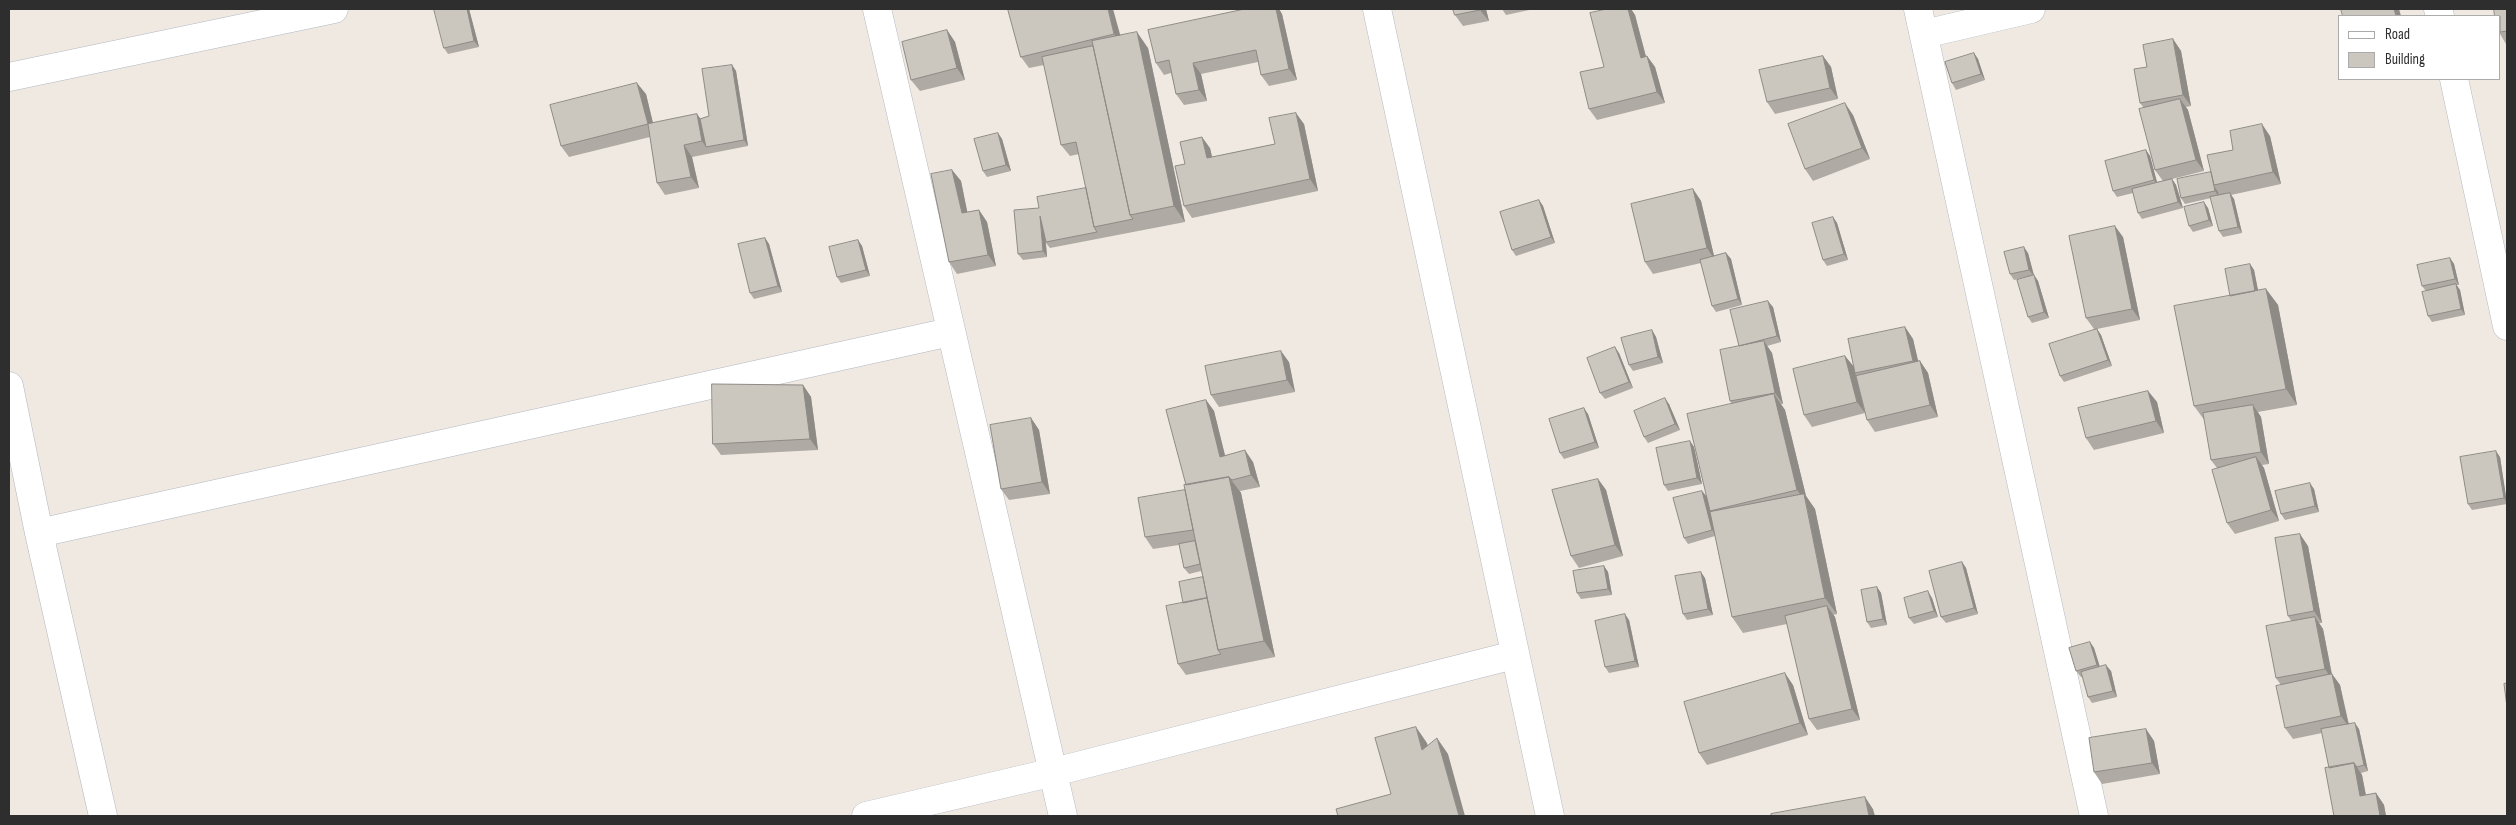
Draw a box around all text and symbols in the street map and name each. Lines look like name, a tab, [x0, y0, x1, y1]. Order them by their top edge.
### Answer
legend	[2338, 15, 2501, 80]
text: Road	[2385, 25, 2410, 44]
text: Building	[2385, 50, 2425, 69]

